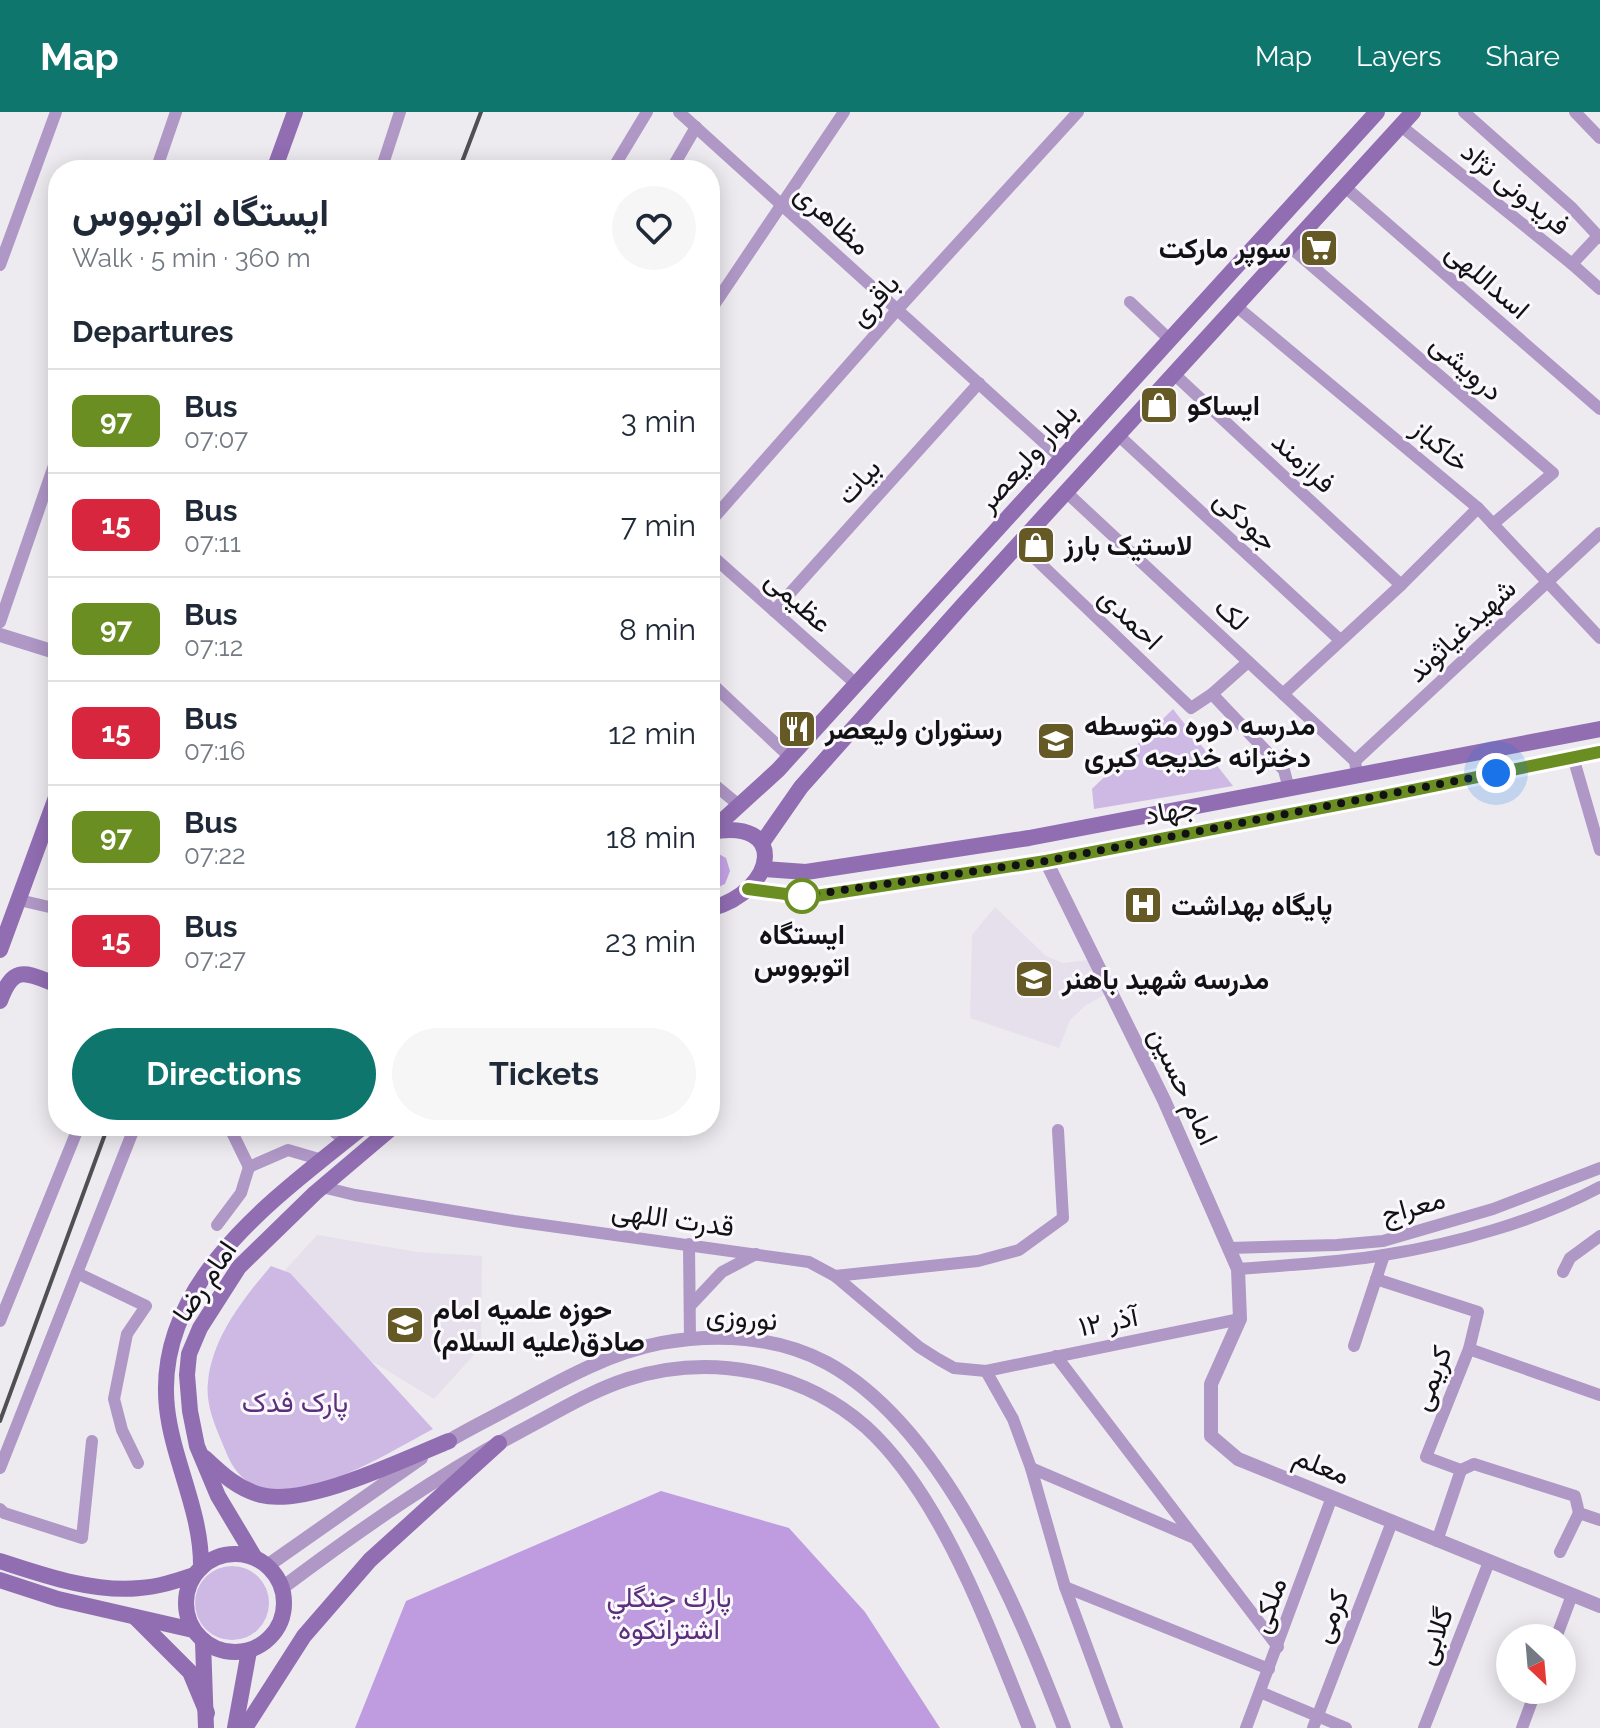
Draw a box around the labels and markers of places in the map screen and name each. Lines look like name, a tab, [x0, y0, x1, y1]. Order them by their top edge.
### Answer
supermarket icon: سوپر مارکت	[1298, 227, 1340, 269]
place label: سوپر مارکت	[1159, 232, 1291, 268]
shop icon: ایساکو	[1138, 384, 1180, 426]
place label: ایساکو	[1187, 389, 1260, 423]
shop icon: لاستیک بارز	[1015, 524, 1057, 566]
place label: لاستیک بارز	[1063, 529, 1193, 563]
restaurant icon: رستوران ولیعصر	[776, 708, 818, 750]
place label: مدرسه دوره متوسطه دخترانه خدیجه کبری	[1084, 709, 1316, 775]
place label: رستوران ولیعصر	[824, 713, 1002, 747]
school or university icon: مدرسه دوره متوسطه دخترانه خدیجه کبری	[1035, 720, 1077, 762]
marker: ایستگاه اتوبووس	[785, 879, 819, 913]
hospital icon: پایگاه بهداشت	[1122, 884, 1164, 926]
place label: پایگاه بهداشت	[1171, 889, 1333, 925]
place label: ایستگاه اتوبووس	[754, 918, 850, 984]
school or university icon: مدرسه شهید باهنر	[1013, 958, 1055, 1000]
place label: مدرسه شهید باهنر	[1061, 963, 1269, 997]
place label: حوزه علمیه امام صادق(علیه السلام)	[433, 1293, 645, 1360]
school or university icon: حوزه علمیه امام صادق(علیه السلام)	[384, 1304, 426, 1346]

